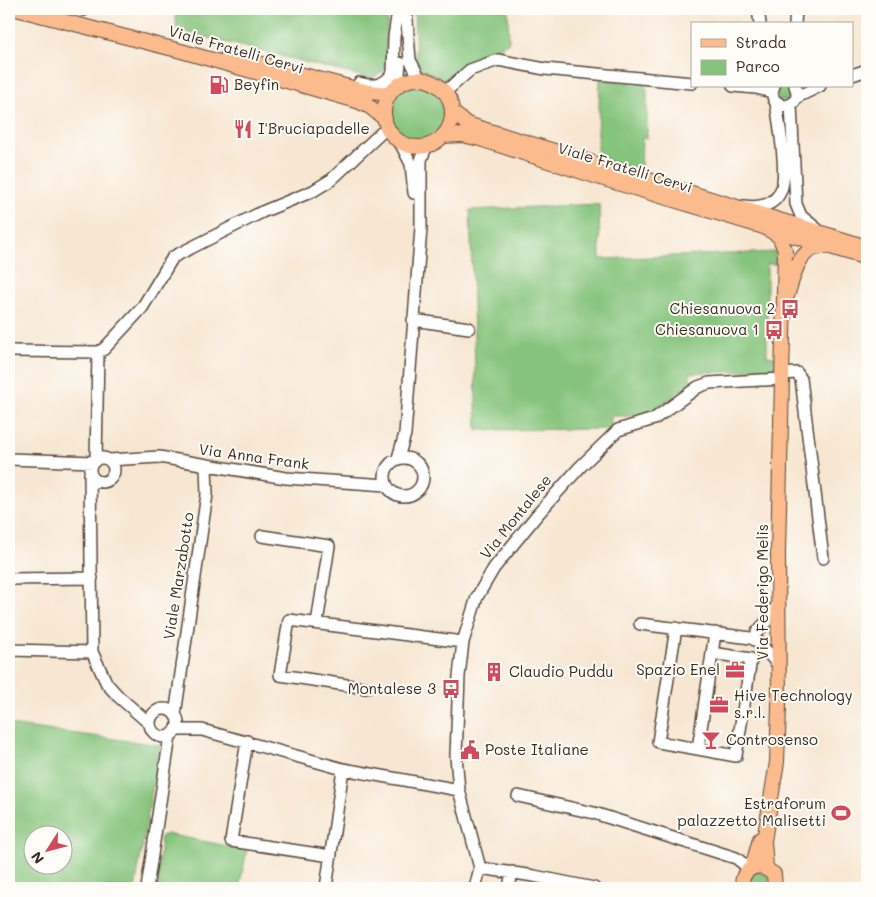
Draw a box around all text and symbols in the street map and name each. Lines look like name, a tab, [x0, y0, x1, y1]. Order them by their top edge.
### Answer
street label: Viale Fratelli Cervi	[166, 20, 306, 78]
legend	[691, 22, 854, 88]
text: Strada	[736, 32, 787, 52]
text: Parco	[736, 56, 780, 76]
fuel station icon: Beyfin	[208, 74, 230, 96]
place label: Beyfin	[234, 74, 279, 94]
restaurant icon: I'Bruciapadelle	[232, 118, 254, 140]
place label: I'Bruciapadelle	[258, 118, 370, 138]
street label: Viale Fratelli Cervi	[556, 137, 695, 197]
place label: Chiesanuova 2	[669, 298, 775, 318]
bus stop icon: Chiesanuova 2	[779, 298, 801, 320]
place label: Chiesanuova 1	[655, 319, 759, 339]
bus stop icon: Chiesanuova 1	[763, 319, 785, 341]
street label: Via Anna Frank	[198, 438, 311, 474]
street label: Via Montalese	[475, 470, 555, 563]
street label: Viale Marzabotto	[158, 511, 198, 641]
street label: Via Federigo Melis	[752, 524, 772, 660]
place label: Spazio Enel	[636, 659, 720, 679]
office icon: Spazio Enel	[724, 659, 746, 681]
building icon: Claudio Puddu	[483, 661, 505, 683]
place label: Claudio Puddu	[509, 661, 613, 681]
place label: Montalese 3	[348, 678, 436, 698]
bus stop icon: Montalese 3	[440, 678, 462, 700]
place label: Hive Technology s.r.l.	[734, 685, 853, 722]
office icon: Hive Technology s.r.l.	[708, 694, 730, 716]
bar icon: Controsenso	[700, 729, 722, 751]
place label: Controsenso	[726, 729, 818, 749]
public building icon: Poste Italiane	[459, 739, 481, 761]
place label: Poste Italiane	[485, 739, 589, 759]
place label: Estraforum palazzetto Malisetti	[677, 793, 826, 830]
sports icon: Estraforum palazzetto Malisetti	[830, 802, 852, 824]
north arrow	[22, 824, 72, 874]
text: N	[26, 848, 48, 868]

